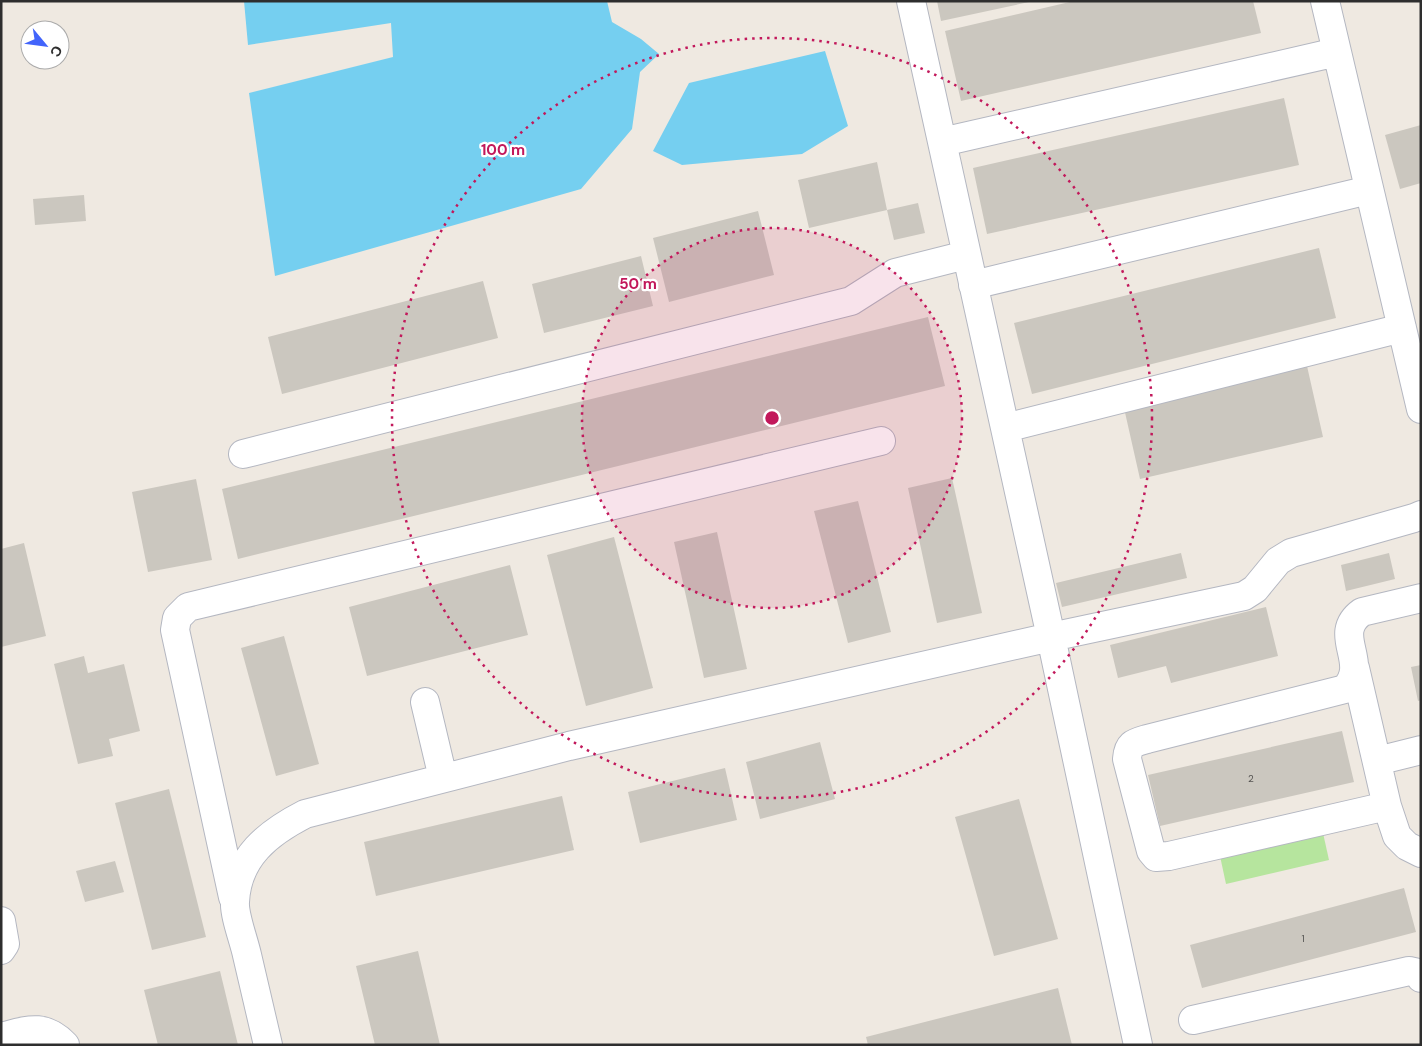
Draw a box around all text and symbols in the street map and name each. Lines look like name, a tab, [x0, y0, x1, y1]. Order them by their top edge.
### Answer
north arrow	[20, 20, 70, 70]
text: С	[46, 43, 67, 60]
text: 100 m	[481, 140, 525, 160]
text: 50 m	[619, 274, 657, 294]
centre of rings	[763, 409, 781, 427]
house number: 2	[1248, 772, 1254, 785]
house number: 1	[1301, 932, 1305, 945]

